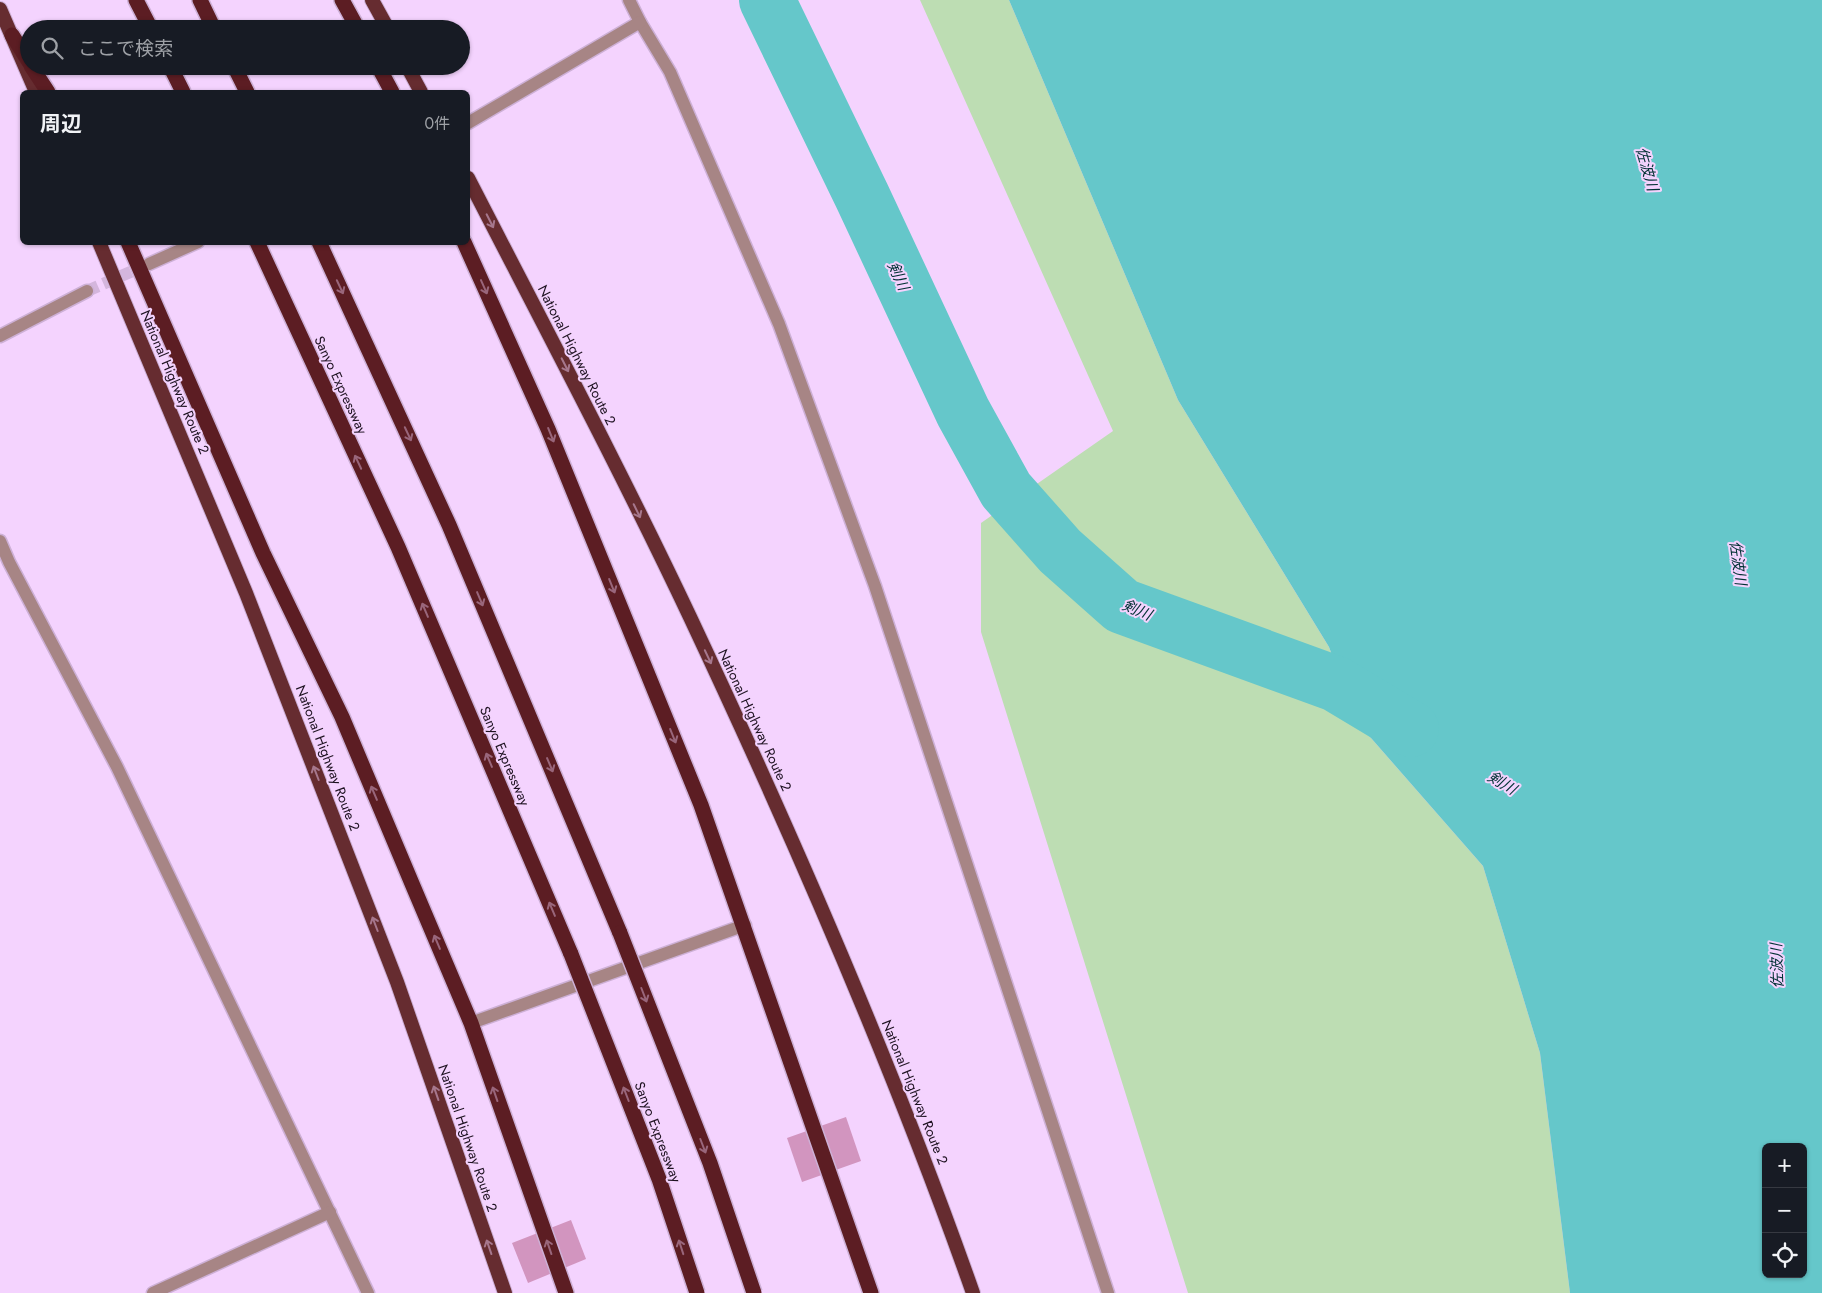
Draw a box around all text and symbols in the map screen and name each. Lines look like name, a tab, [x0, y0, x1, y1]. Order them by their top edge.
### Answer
search box	[20, 20, 470, 75]
icon: search	[38, 34, 66, 62]
text: ここで検索	[78, 35, 173, 62]
text: 周辺	[40, 109, 82, 139]
text: 0件	[424, 112, 450, 135]
water label: 佐波川	[1630, 144, 1664, 196]
one-way arrow	[486, 213, 495, 228]
water label: 剣川	[882, 258, 915, 296]
one-way arrow	[335, 279, 345, 294]
one-way arrow	[480, 279, 489, 294]
street label: National Highway Route 2	[533, 282, 621, 429]
street label: National Highway Route 2	[136, 307, 214, 457]
street label: Sanyo Expressway	[309, 333, 373, 438]
one-way arrow	[560, 358, 570, 372]
one-way arrow	[403, 426, 413, 441]
one-way arrow	[546, 427, 556, 442]
one-way arrow	[353, 455, 363, 470]
one-way arrow	[633, 503, 642, 518]
water label: 佐波川	[1724, 539, 1752, 589]
one-way arrow	[608, 578, 617, 593]
one-way arrow	[476, 591, 486, 606]
water label: 剣川	[1119, 594, 1157, 627]
one-way arrow	[419, 603, 429, 618]
street label: National Highway Route 2	[713, 646, 797, 794]
one-way arrow	[704, 649, 714, 664]
street label: National Highway Route 2	[291, 682, 365, 834]
street label: Sanyo Expressway	[475, 703, 535, 810]
one-way arrow	[669, 728, 679, 743]
one-way arrow	[483, 753, 493, 768]
one-way arrow	[545, 757, 555, 772]
one-way arrow	[311, 765, 320, 781]
water label: 剣川	[1483, 766, 1522, 801]
one-way arrow	[369, 786, 378, 801]
one-way arrow	[547, 902, 557, 917]
one-way arrow	[369, 917, 379, 932]
one-way arrow	[432, 935, 441, 950]
water label: 佐波川	[1765, 941, 1789, 989]
one-way arrow	[640, 987, 649, 1002]
street label: National Highway Route 2	[877, 1017, 953, 1168]
street label: National Highway Route 2	[433, 1062, 503, 1214]
street label: Sanyo Expressway	[630, 1079, 687, 1186]
one-way arrow	[431, 1086, 440, 1102]
one-way arrow	[490, 1086, 500, 1102]
one-way arrow	[621, 1087, 630, 1102]
one-way arrow	[699, 1138, 708, 1153]
map controls	[1762, 1143, 1807, 1278]
button: +	[1762, 1143, 1807, 1188]
button: −	[1762, 1188, 1807, 1233]
button: locate	[1762, 1233, 1807, 1278]
one-way arrow	[676, 1239, 686, 1255]
one-way arrow	[484, 1240, 493, 1255]
one-way arrow	[544, 1240, 553, 1255]

